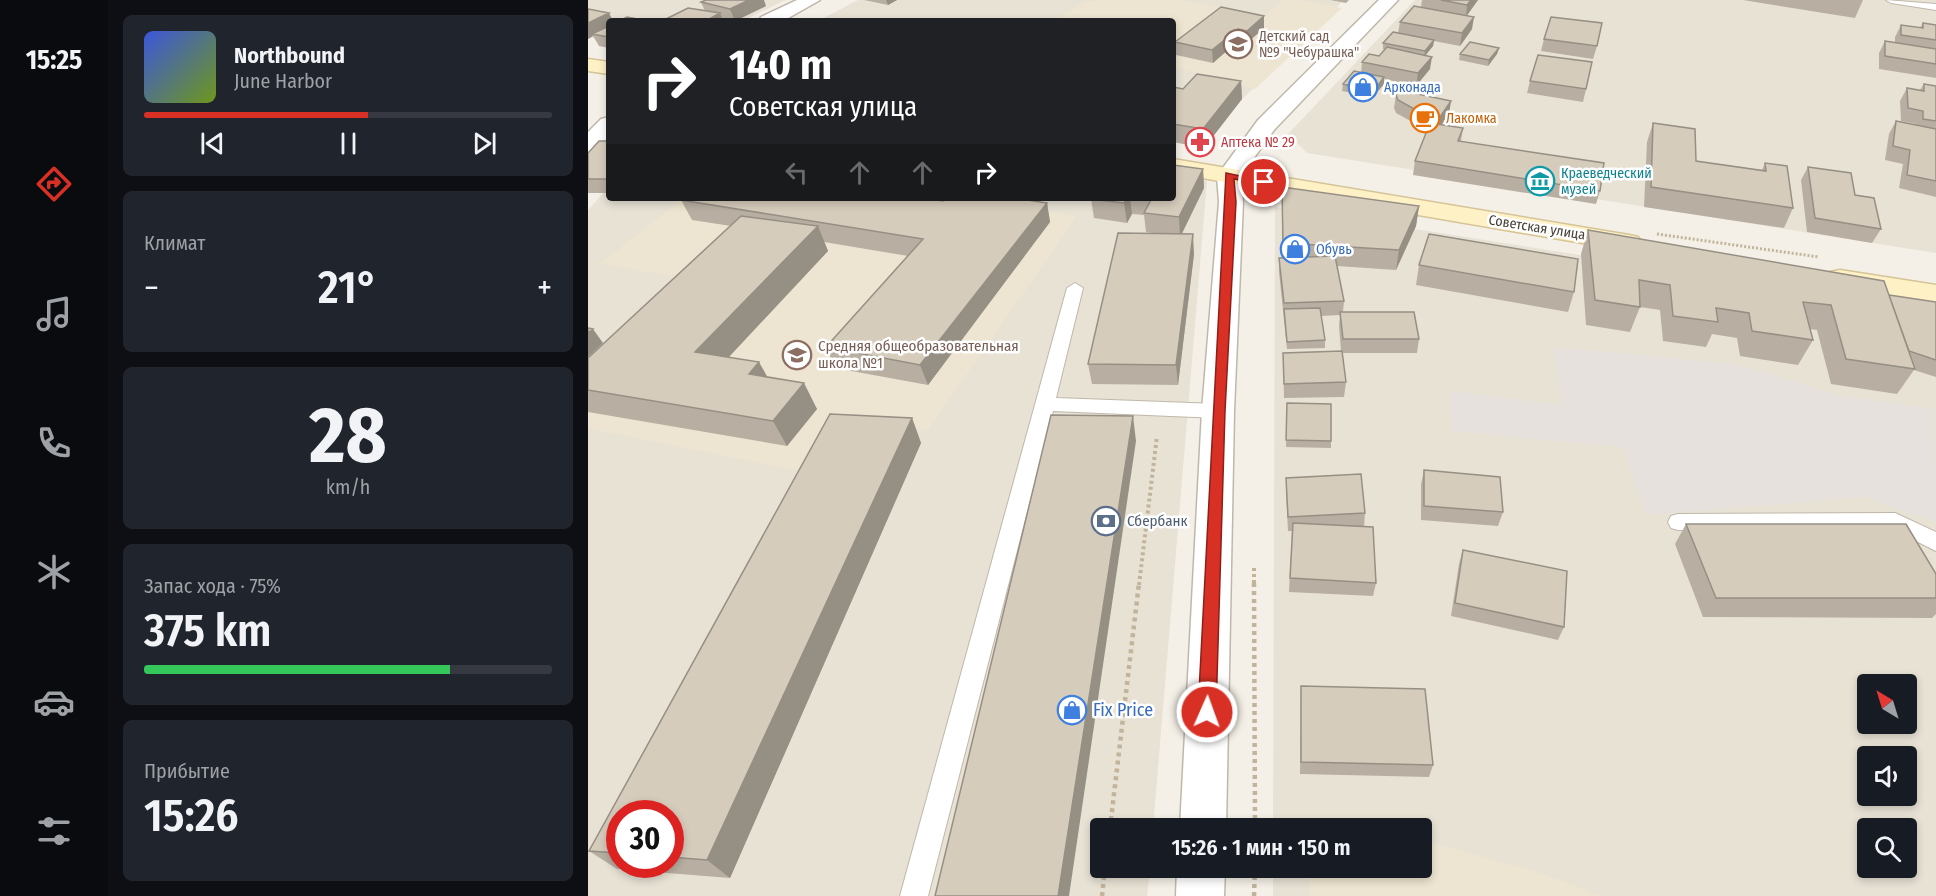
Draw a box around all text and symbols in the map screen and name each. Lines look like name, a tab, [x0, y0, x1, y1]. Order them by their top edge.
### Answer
school or university icon: Детский сад №9 "Чебурашка"	[1222, 28, 1254, 60]
place label: Детский сад №9 "Чебурашка"	[1258, 28, 1359, 61]
text: 140 m	[729, 40, 832, 90]
text: Northbound	[234, 42, 345, 69]
icon: right	[630, 42, 708, 120]
text: 15:25	[26, 44, 82, 76]
text: June Harbor	[234, 69, 332, 93]
shop icon: Арконада	[1347, 71, 1379, 103]
place label: Арконада	[1384, 79, 1441, 96]
text: Советская улица	[729, 91, 917, 123]
cafe icon: Лакомка	[1409, 102, 1441, 134]
place label: Лакомка	[1446, 110, 1497, 127]
pharmacy icon: Аптека № 29	[1184, 126, 1216, 158]
icon: previous	[196, 127, 229, 160]
icon: pause	[332, 127, 365, 160]
icon: next	[468, 127, 501, 160]
place label: Аптека № 29	[1221, 134, 1295, 151]
icon: left	[780, 156, 813, 189]
icon: ahead	[843, 156, 876, 189]
icon: ahead	[906, 156, 939, 189]
icon: right	[969, 156, 1002, 189]
pin	[1238, 156, 1289, 207]
icon: directions	[33, 163, 75, 205]
icon: arrive	[1247, 165, 1280, 198]
museum icon: Краеведческий музей	[1524, 165, 1556, 197]
place label: Краеведческий музей	[1561, 165, 1652, 198]
street label: Советская улица	[1487, 211, 1587, 244]
text: Климат	[144, 231, 205, 255]
shop icon: Обувь	[1279, 233, 1311, 265]
place label: Обувь	[1316, 241, 1352, 258]
text: 21°	[318, 261, 378, 315]
text: −	[144, 268, 159, 308]
text: +	[537, 268, 552, 308]
icon: music	[33, 293, 75, 335]
place label: Средняя общеобразовательная школа №1	[818, 337, 1019, 372]
school or university icon: Средняя общеобразовательная школа №1	[781, 339, 813, 371]
text: 28	[309, 389, 387, 483]
icon: phone	[33, 422, 75, 464]
text: km/h	[326, 475, 370, 499]
bank icon: Сбербанк	[1090, 505, 1122, 537]
place label: Сбербанк	[1127, 512, 1188, 530]
icon: climate	[33, 551, 75, 593]
text: Запас хода · 75%	[144, 574, 281, 598]
text: 375 km	[144, 604, 272, 658]
north arrow	[1857, 674, 1917, 734]
map controls	[1857, 674, 1917, 878]
position arrow	[1175, 680, 1239, 744]
icon: car	[33, 681, 75, 723]
shop icon: Fix Price	[1056, 694, 1088, 726]
place label: Fix Price	[1093, 699, 1153, 721]
button: sound	[1857, 746, 1917, 806]
text: Прибытие	[144, 759, 230, 783]
text: 15:26	[144, 789, 239, 843]
speed limit sign: 30	[606, 800, 684, 878]
icon: filters	[33, 810, 75, 852]
button: search	[1857, 818, 1917, 878]
text: 15:26 · 1 мин · 150 m	[1171, 834, 1351, 861]

